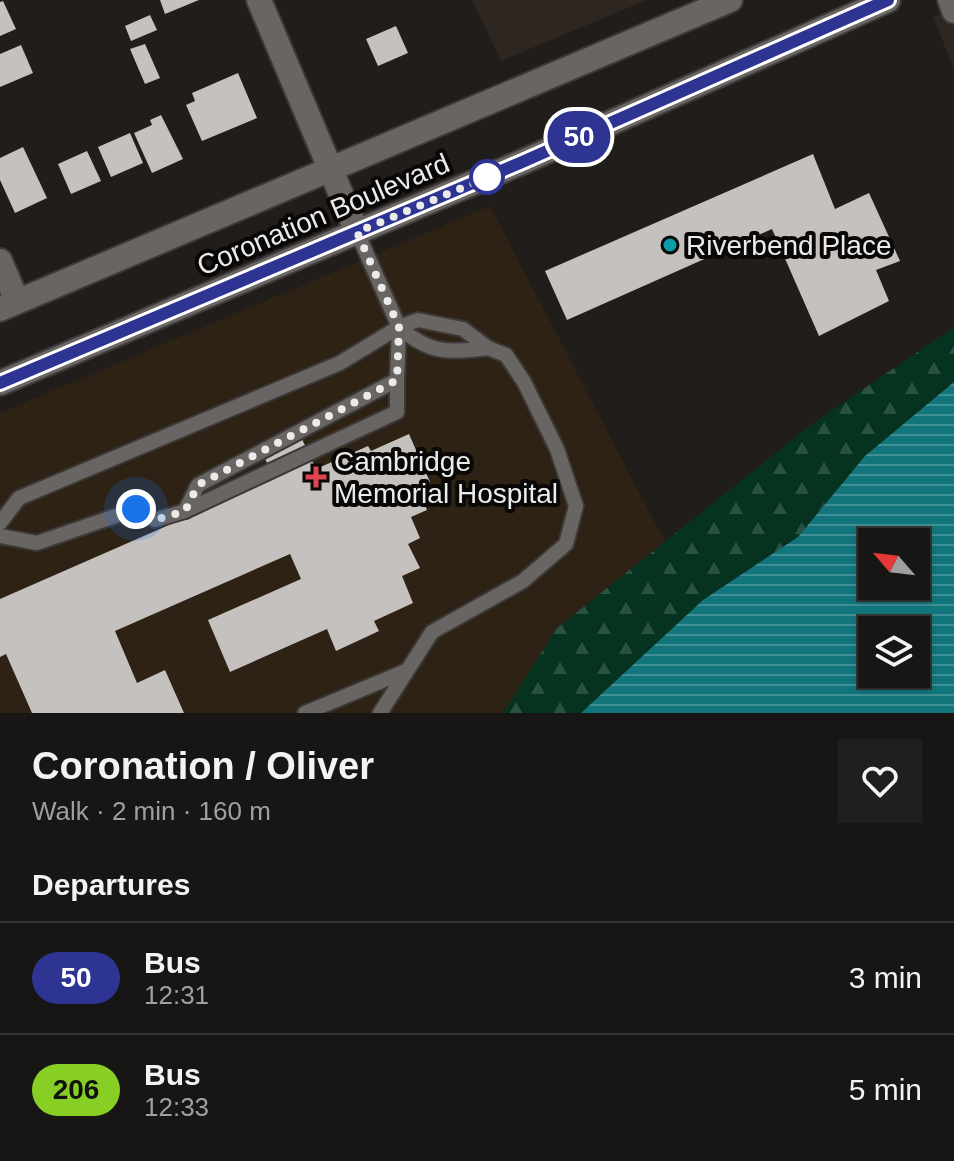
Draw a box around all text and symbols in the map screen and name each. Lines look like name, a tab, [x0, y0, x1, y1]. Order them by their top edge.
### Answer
line badge: 50	[543, 111, 615, 163]
text: 50	[563, 121, 595, 152]
street label: Coronation Boulevard	[192, 147, 454, 282]
unlabelled marker	[470, 160, 504, 194]
place label: Riverbend Place	[686, 230, 891, 261]
marker: Riverbend Place	[661, 236, 679, 254]
place label: Cambridge Memorial Hospital	[334, 446, 558, 509]
marker: Cambridge Memorial Hospital	[305, 466, 327, 488]
your location	[116, 489, 156, 529]
north arrow	[858, 528, 930, 600]
map controls	[858, 528, 930, 688]
button: layers	[858, 616, 930, 688]
button: heart	[838, 739, 922, 823]
text: Coronation / Oliver	[32, 745, 374, 787]
text: Walk · 2 min · 160 m	[32, 796, 271, 826]
text: Departures	[32, 868, 190, 901]
text: Bus	[144, 946, 201, 979]
text: 3 min	[849, 961, 922, 994]
text: 50	[60, 962, 92, 993]
text: 12:31	[144, 980, 209, 1010]
text: Bus	[144, 1058, 201, 1091]
text: 5 min	[849, 1073, 922, 1106]
text: 206	[53, 1074, 99, 1105]
text: 12:33	[144, 1092, 209, 1122]

